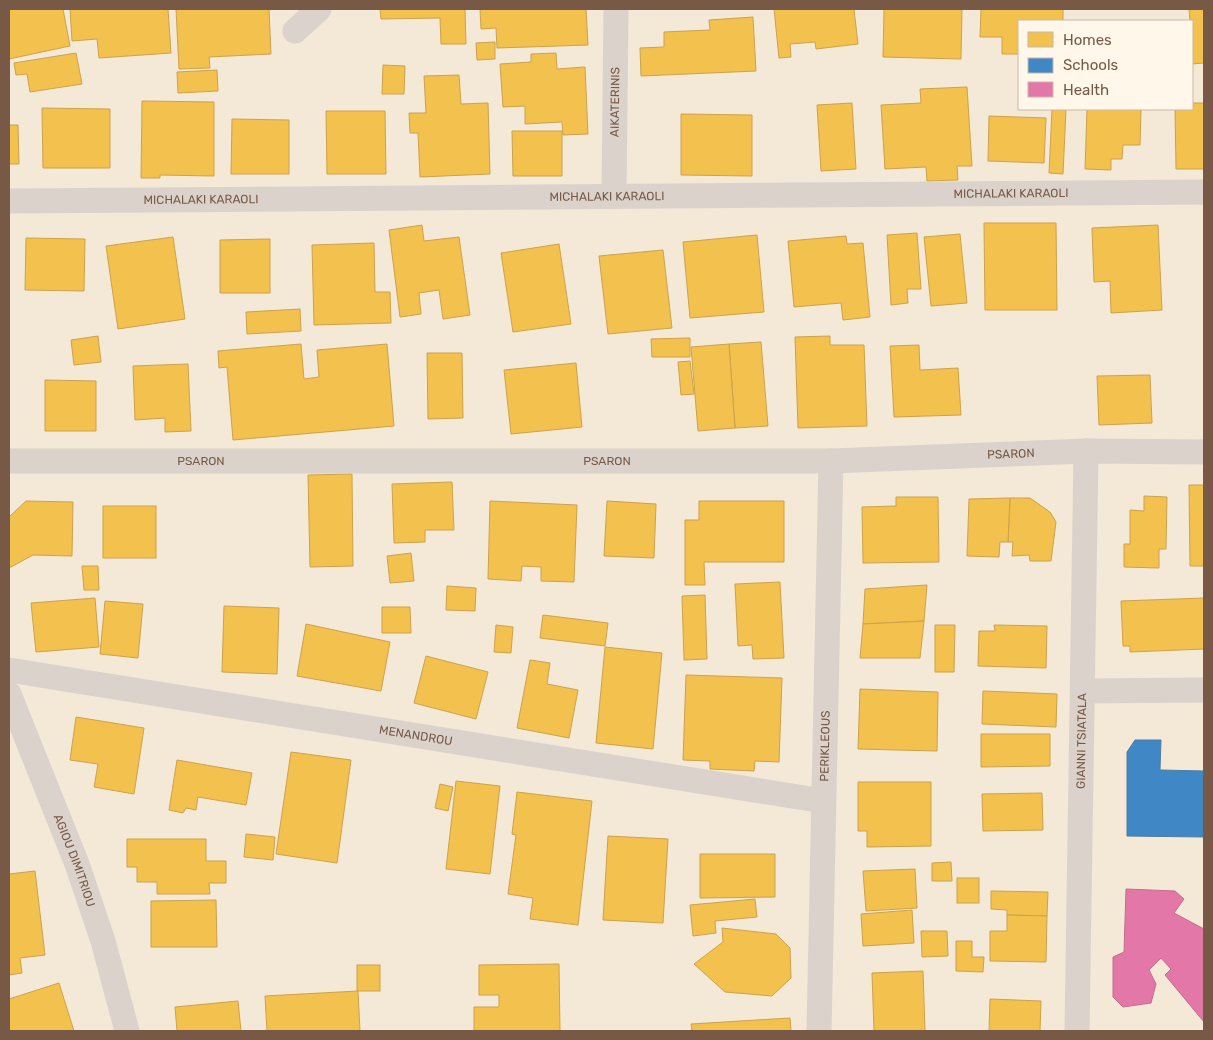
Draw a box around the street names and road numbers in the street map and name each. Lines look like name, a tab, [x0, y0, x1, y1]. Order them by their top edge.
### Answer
street label: AIKATERINIS	[608, 67, 622, 137]
street label: MICHALAKI KARAOLI	[953, 186, 1068, 201]
street label: MICHALAKI KARAOLI	[549, 189, 664, 204]
street label: MICHALAKI KARAOLI	[143, 192, 258, 207]
street label: PSARON	[987, 446, 1035, 462]
street label: PSARON	[177, 454, 225, 468]
street label: PSARON	[583, 454, 631, 468]
street label: GIANNI TSIATALA	[1074, 693, 1089, 789]
street label: PERIKLEOUS	[817, 710, 833, 782]
street label: MENANDROU	[378, 723, 454, 748]
street label: AGIOU DIMITRIOU	[51, 812, 98, 909]

